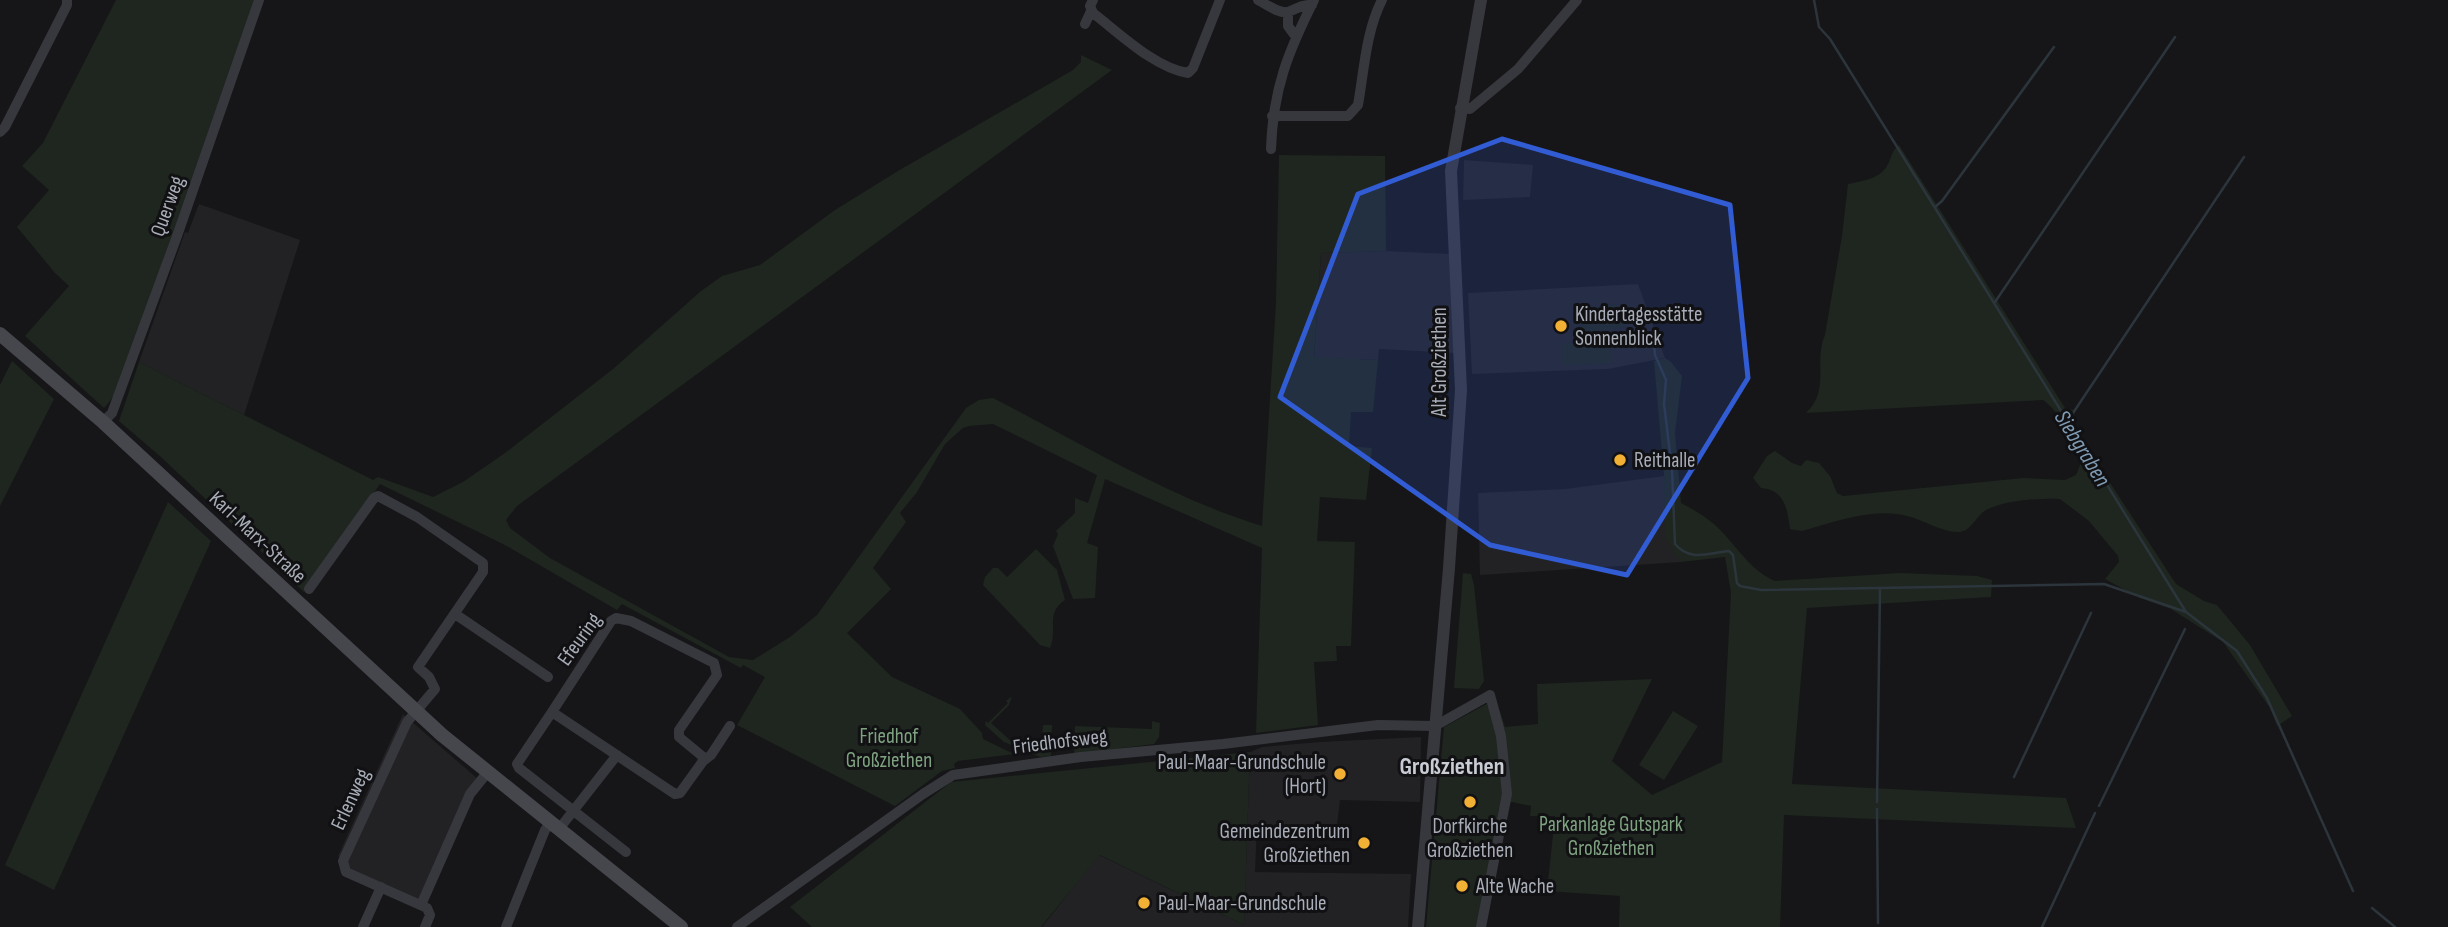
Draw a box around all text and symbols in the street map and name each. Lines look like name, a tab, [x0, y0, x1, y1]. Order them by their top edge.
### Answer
street label: Querweg	[145, 173, 190, 240]
place label: Kindertagesstätte Sonnenblick	[1575, 302, 1702, 351]
street label: Alt Großziethen	[1427, 307, 1452, 418]
marker: Kindertagesstätte Sonnenblick	[1553, 318, 1569, 334]
water label: Siebgraben	[2048, 405, 2117, 492]
place label: Reithalle	[1634, 448, 1696, 473]
marker: Reithalle	[1612, 452, 1628, 468]
street label: Karl-Marx-Straße	[204, 486, 311, 589]
street label: Efeuring	[552, 608, 607, 670]
street label: Friedhofsweg	[1011, 723, 1109, 760]
park label: Friedhof Großziethen	[846, 724, 932, 773]
place label: Paul-Maar-Grundschule (Hort)	[1157, 750, 1326, 799]
district label: Großziethen	[1399, 752, 1505, 781]
street label: Erlenweg	[325, 765, 375, 834]
marker: Paul-Maar-Grundschule (Hort)	[1332, 766, 1348, 782]
marker: Dorfkirche Großziethen	[1462, 794, 1478, 810]
park label: Parkanlage Gutspark Großziethen	[1539, 812, 1683, 861]
place label: Dorfkirche Großziethen	[1427, 814, 1513, 863]
place label: Gemeindezentrum Großziethen	[1220, 819, 1350, 868]
marker: Gemeindezentrum Großziethen	[1356, 835, 1372, 851]
place label: Alte Wache	[1475, 874, 1554, 899]
marker: Alte Wache	[1454, 878, 1470, 894]
place label: Paul-Maar-Grundschule	[1158, 891, 1327, 916]
marker: Paul-Maar-Grundschule	[1136, 895, 1152, 911]

